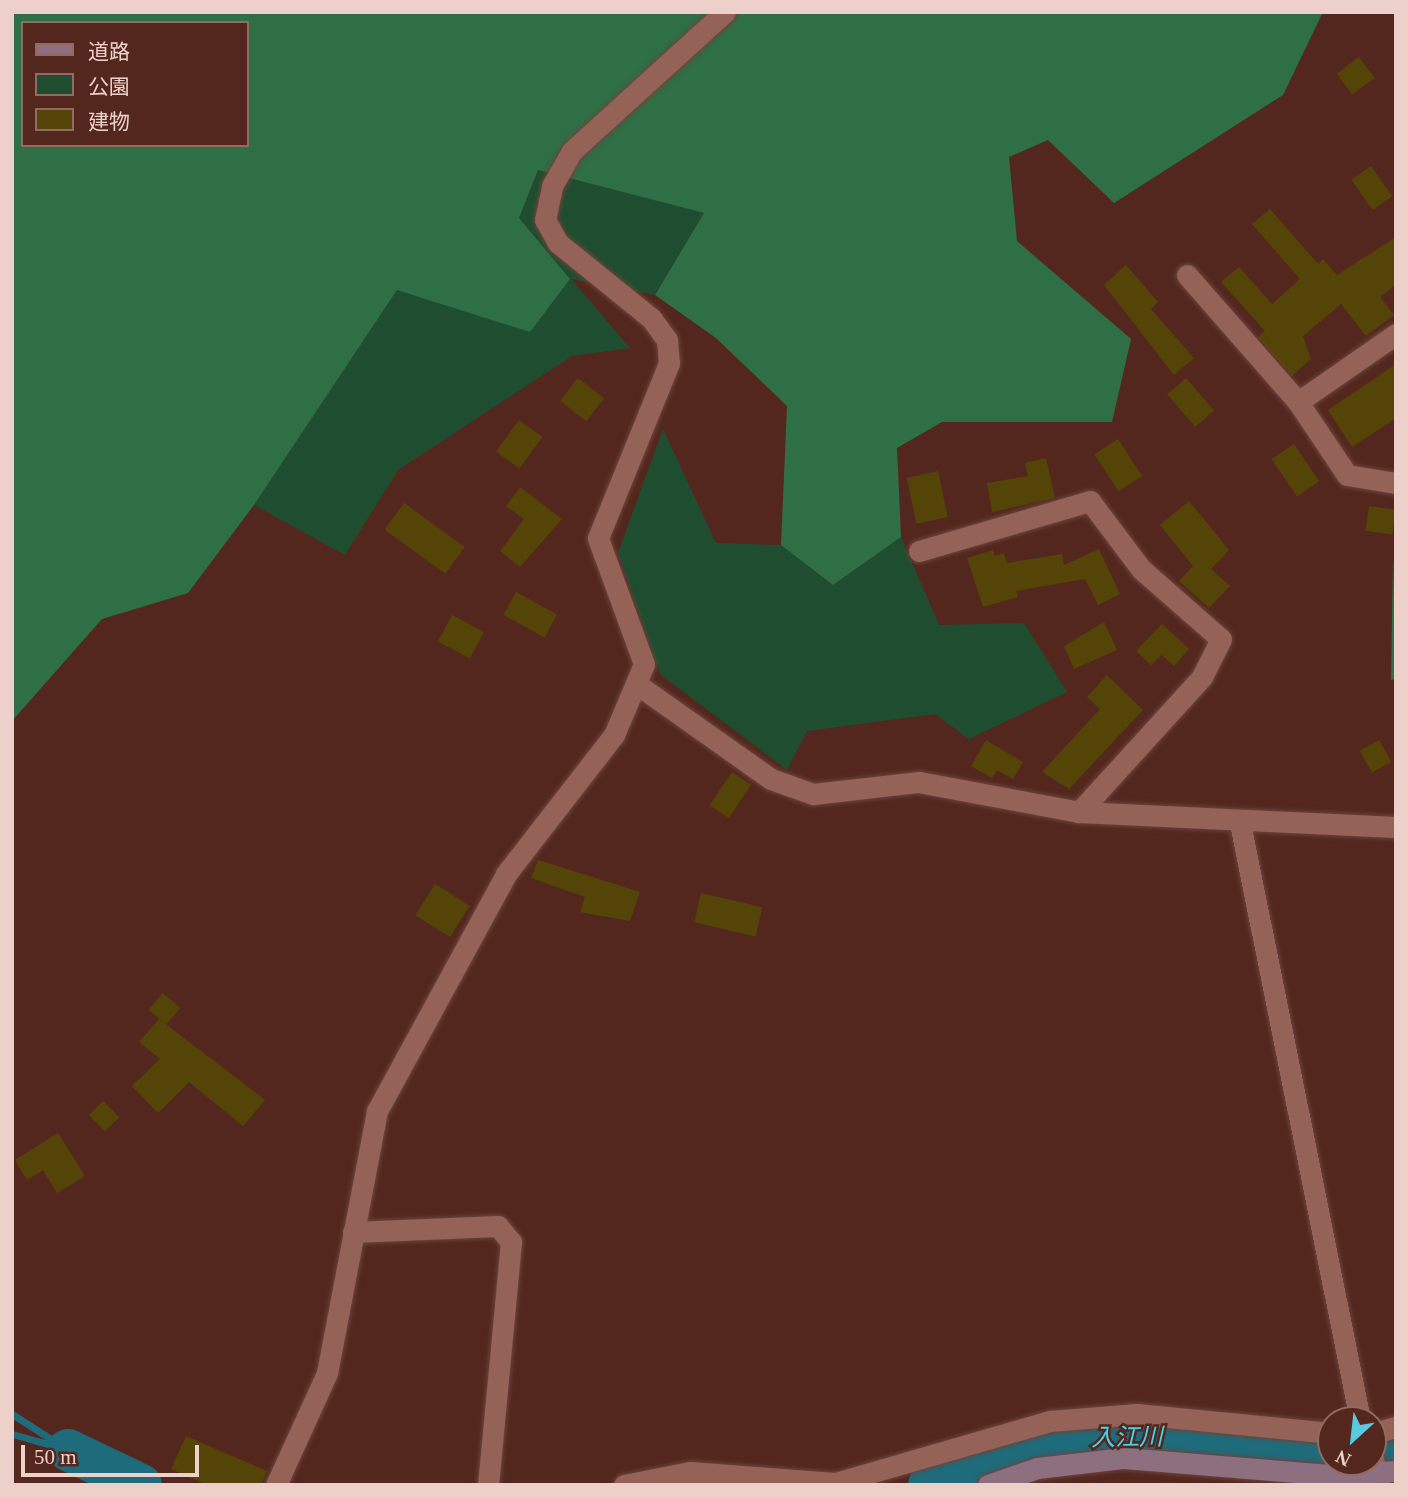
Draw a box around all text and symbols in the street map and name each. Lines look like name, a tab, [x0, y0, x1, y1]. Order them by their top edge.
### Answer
legend	[21, 21, 248, 147]
text: 道路	[88, 40, 130, 64]
text: 公園	[88, 75, 130, 99]
text: 建物	[88, 110, 130, 134]
north arrow	[1317, 1406, 1387, 1476]
water label: 入江川	[1091, 1423, 1163, 1453]
scale bar	[24, 1430, 203, 1474]
text: 50 m	[34, 1445, 77, 1469]
text: N	[1332, 1446, 1354, 1471]

